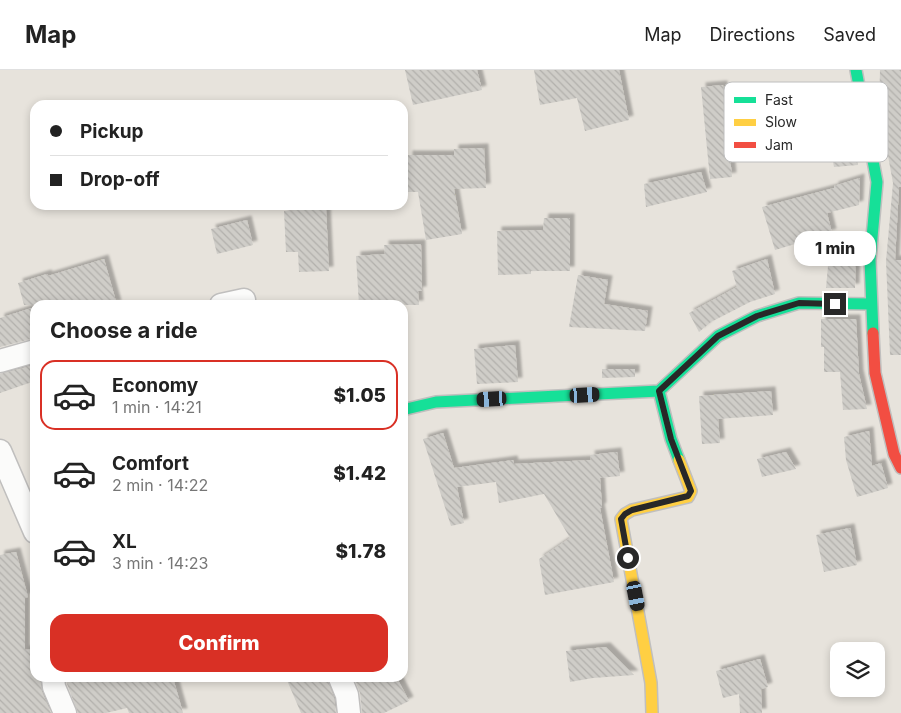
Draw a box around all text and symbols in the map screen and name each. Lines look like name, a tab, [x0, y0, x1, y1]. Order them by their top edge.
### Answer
text: Map	[25, 20, 76, 49]
text: Map	[644, 24, 682, 45]
text: Directions	[710, 24, 795, 45]
text: Saved	[823, 24, 876, 45]
legend	[724, 82, 888, 162]
text: Fast	[765, 91, 793, 108]
text: Slow	[765, 113, 797, 130]
text: Pickup	[80, 120, 143, 143]
text: Jam	[765, 136, 793, 153]
text: Drop-off	[80, 168, 160, 191]
callout: 1 min	[794, 232, 876, 266]
text: 1 min	[815, 238, 855, 258]
route end	[824, 293, 846, 315]
text: Choose a ride	[50, 317, 198, 343]
icon: car	[52, 373, 97, 418]
text: Economy	[112, 374, 198, 397]
text: $1.05	[333, 384, 386, 407]
car	[569, 387, 600, 403]
car	[476, 391, 507, 407]
text: 1 min · 14:21	[112, 397, 202, 417]
icon: car	[52, 451, 97, 496]
text: Comfort	[112, 452, 189, 475]
text: $1.42	[333, 462, 386, 485]
text: 2 min · 14:22	[112, 475, 208, 495]
icon: car	[52, 529, 97, 574]
text: XL	[112, 530, 137, 553]
text: $1.78	[335, 540, 386, 563]
route start	[617, 547, 639, 569]
text: 3 min · 14:23	[112, 553, 208, 573]
car	[625, 580, 646, 612]
button: Confirm	[50, 614, 388, 672]
map controls	[830, 642, 885, 697]
button: layers	[830, 642, 885, 697]

